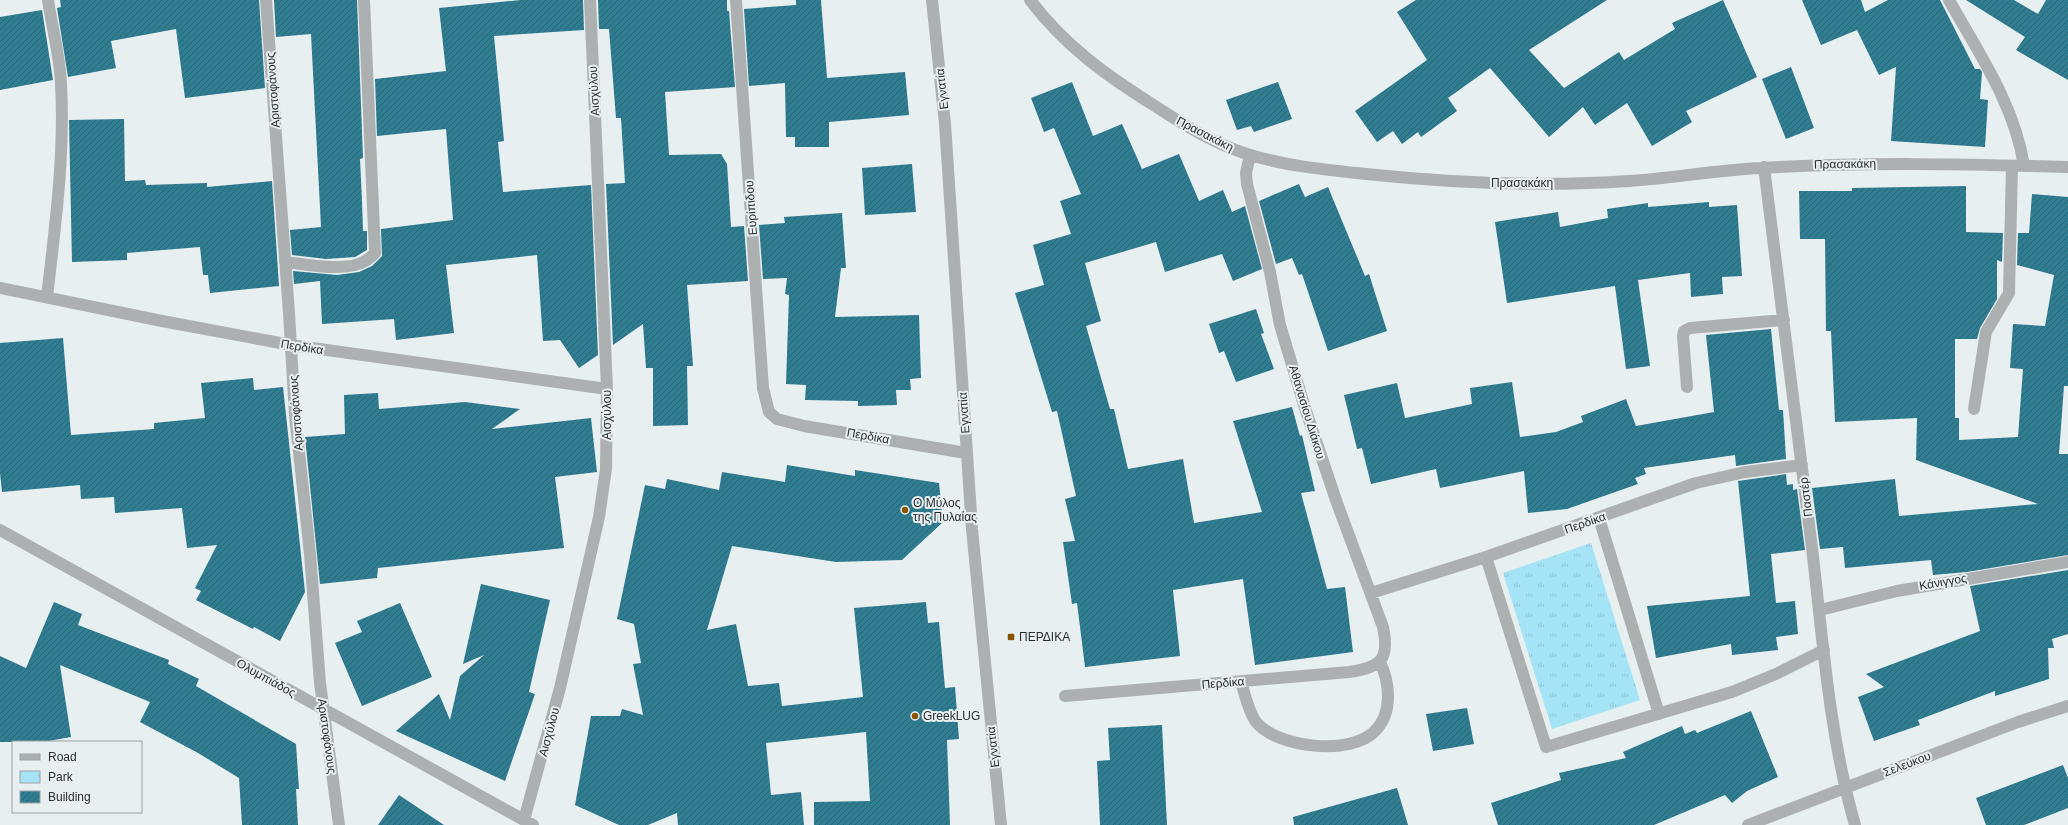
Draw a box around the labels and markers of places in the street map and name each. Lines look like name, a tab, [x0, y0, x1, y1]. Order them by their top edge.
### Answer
place label: Ο Μύλος της Πυλαίας	[913, 496, 977, 524]
marker: Ο Μύλος της Πυλαίας	[900, 505, 910, 515]
place label: ΠΕΡΔΙΚΑ	[1019, 630, 1070, 644]
marker: ΠΕΡΔΙΚΑ	[1006, 632, 1016, 642]
place label: GreekLUG	[923, 709, 980, 723]
marker: GreekLUG	[910, 711, 920, 721]

